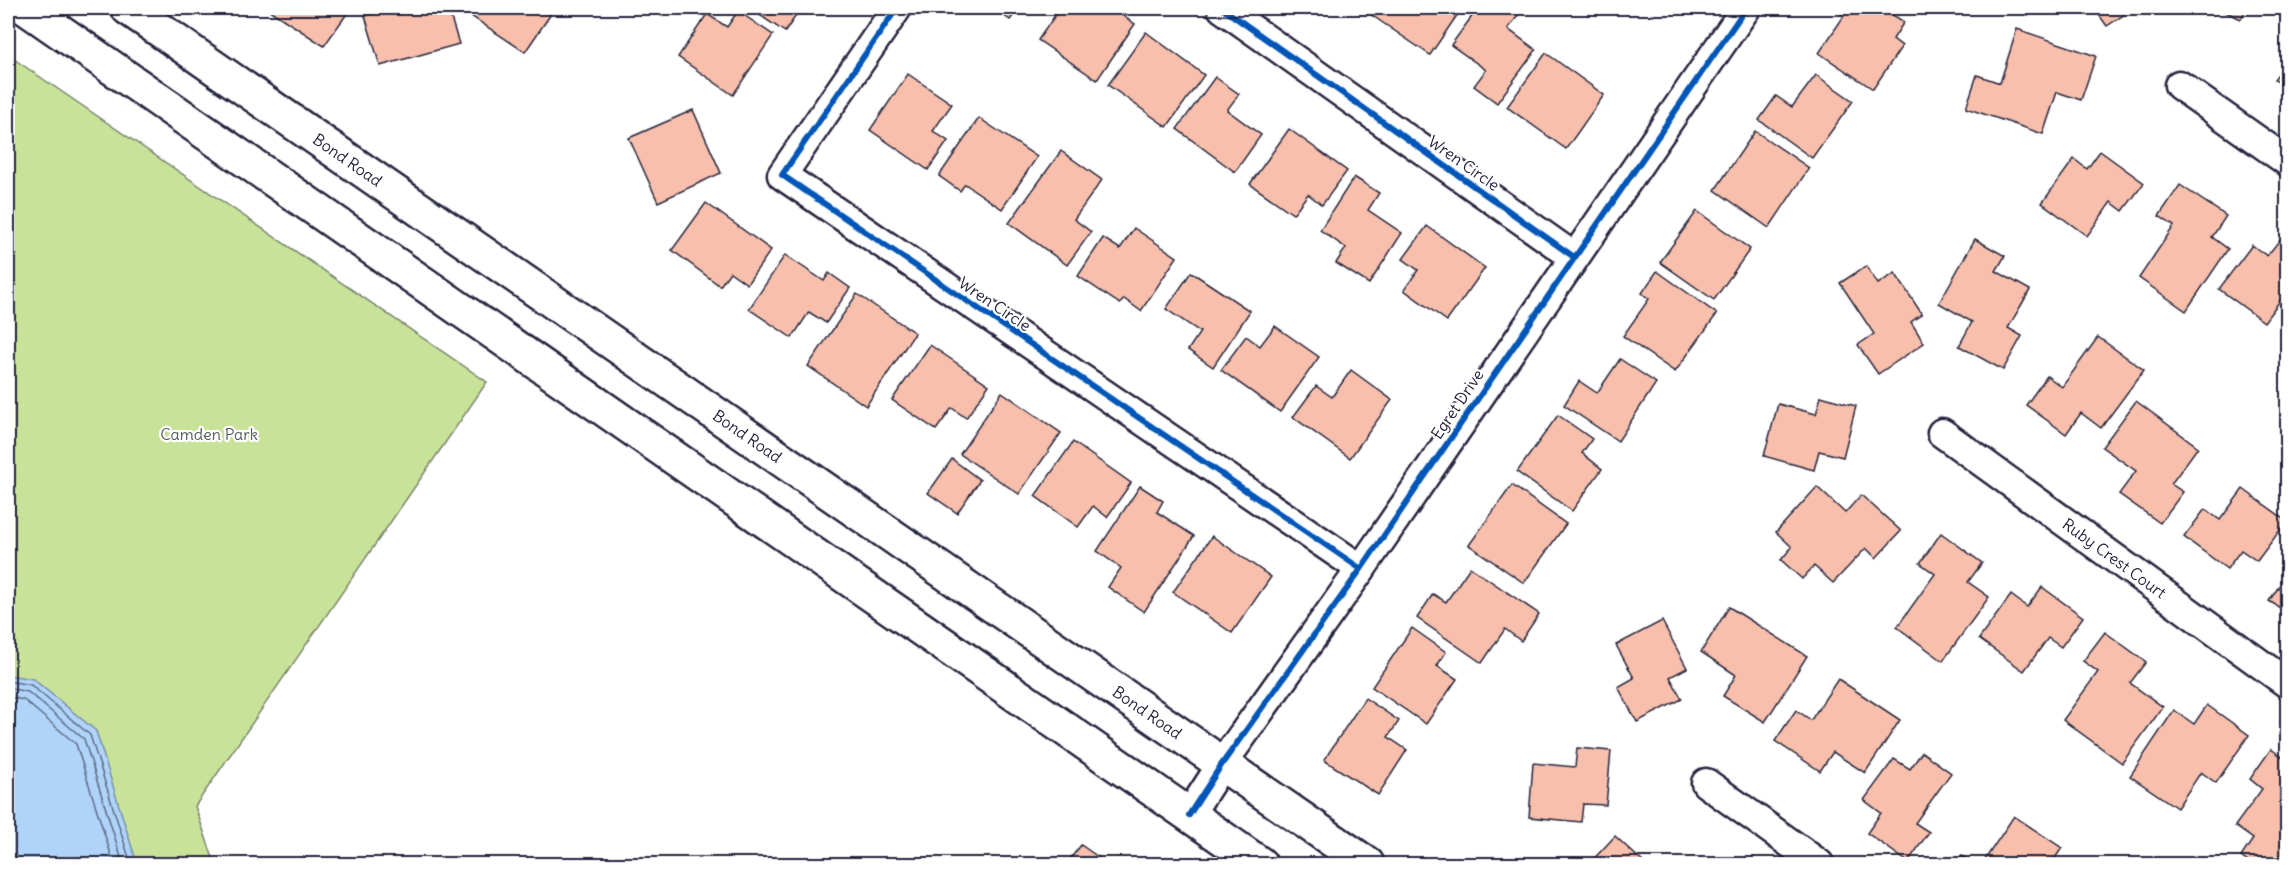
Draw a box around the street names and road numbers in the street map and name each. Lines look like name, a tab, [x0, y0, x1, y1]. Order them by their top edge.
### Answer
street label: Bond Road	[309, 129, 386, 191]
street label: Wren Circle	[1424, 131, 1504, 195]
street label: Wren Circle	[955, 273, 1035, 335]
street label: Egret Drive	[1426, 365, 1488, 443]
street label: Bond Road	[709, 405, 786, 467]
street label: Ruby Crest Court	[2059, 514, 2171, 603]
street label: Bond Road	[1109, 681, 1186, 743]

